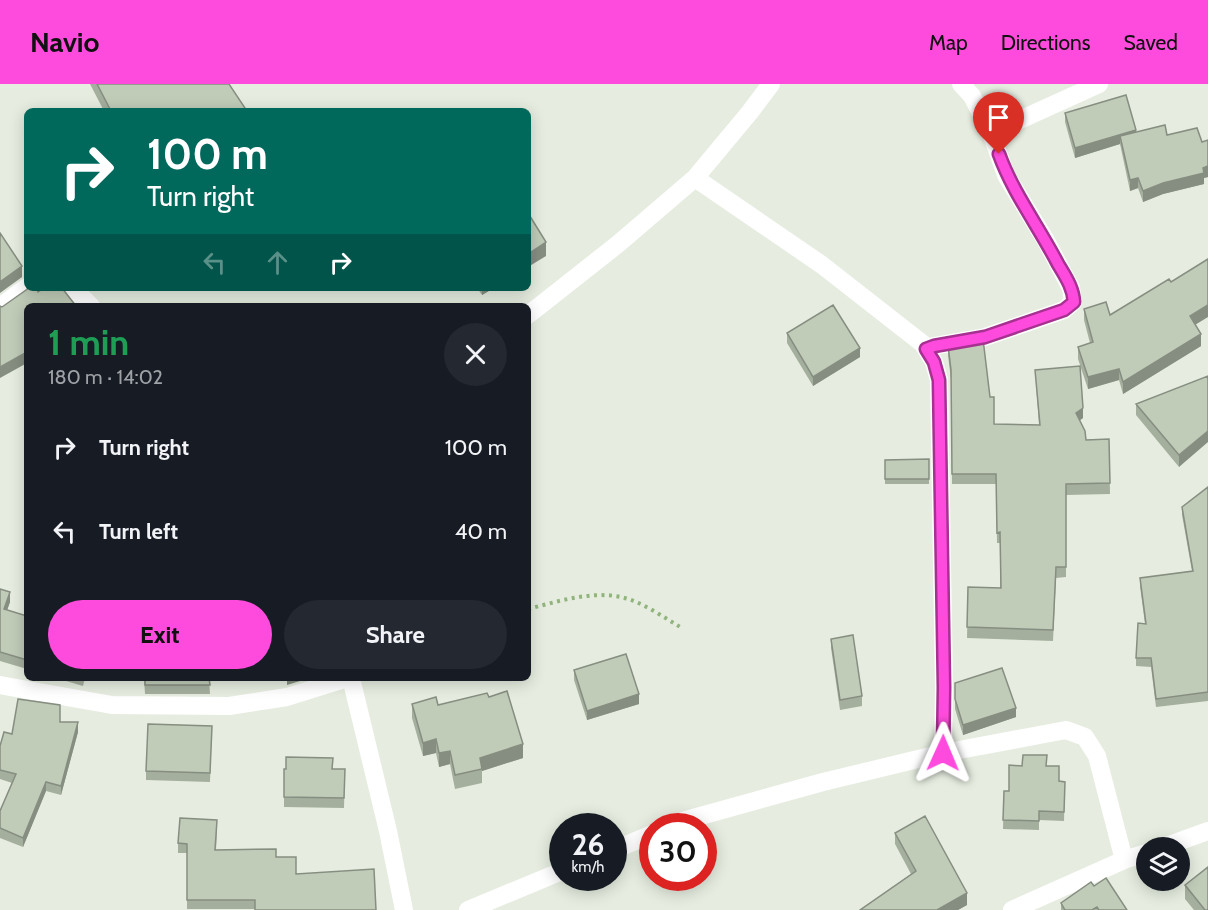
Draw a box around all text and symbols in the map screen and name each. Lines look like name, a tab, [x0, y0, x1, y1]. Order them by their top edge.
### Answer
text: Navio	[30, 25, 100, 59]
text: Map	[929, 30, 968, 55]
text: Directions	[1001, 30, 1090, 55]
text: Saved	[1123, 30, 1178, 55]
pin	[973, 92, 1024, 154]
icon: arrive	[982, 101, 1015, 134]
text: 100 m	[147, 128, 268, 180]
icon: right	[48, 132, 126, 210]
text: Turn right	[147, 180, 254, 213]
icon: left	[198, 246, 231, 279]
icon: ahead	[261, 246, 294, 279]
icon: right	[324, 246, 357, 279]
text: 1 min	[48, 320, 129, 364]
button: close	[444, 323, 507, 386]
text: 180 m · 14:02	[48, 365, 163, 389]
icon: right	[48, 431, 81, 464]
text: Turn right	[99, 434, 189, 461]
text: 100 m	[445, 434, 507, 461]
icon: left	[48, 515, 81, 548]
text: Turn left	[99, 518, 178, 545]
text: 40 m	[455, 518, 507, 545]
button: Exit	[48, 600, 272, 669]
button: Share	[284, 600, 507, 669]
position arrow	[911, 721, 975, 785]
speed limit sign: 30	[639, 813, 717, 891]
text: 26	[572, 826, 604, 863]
map controls	[1136, 837, 1190, 891]
button: layers	[1136, 837, 1190, 891]
text: km/h	[572, 858, 604, 876]

